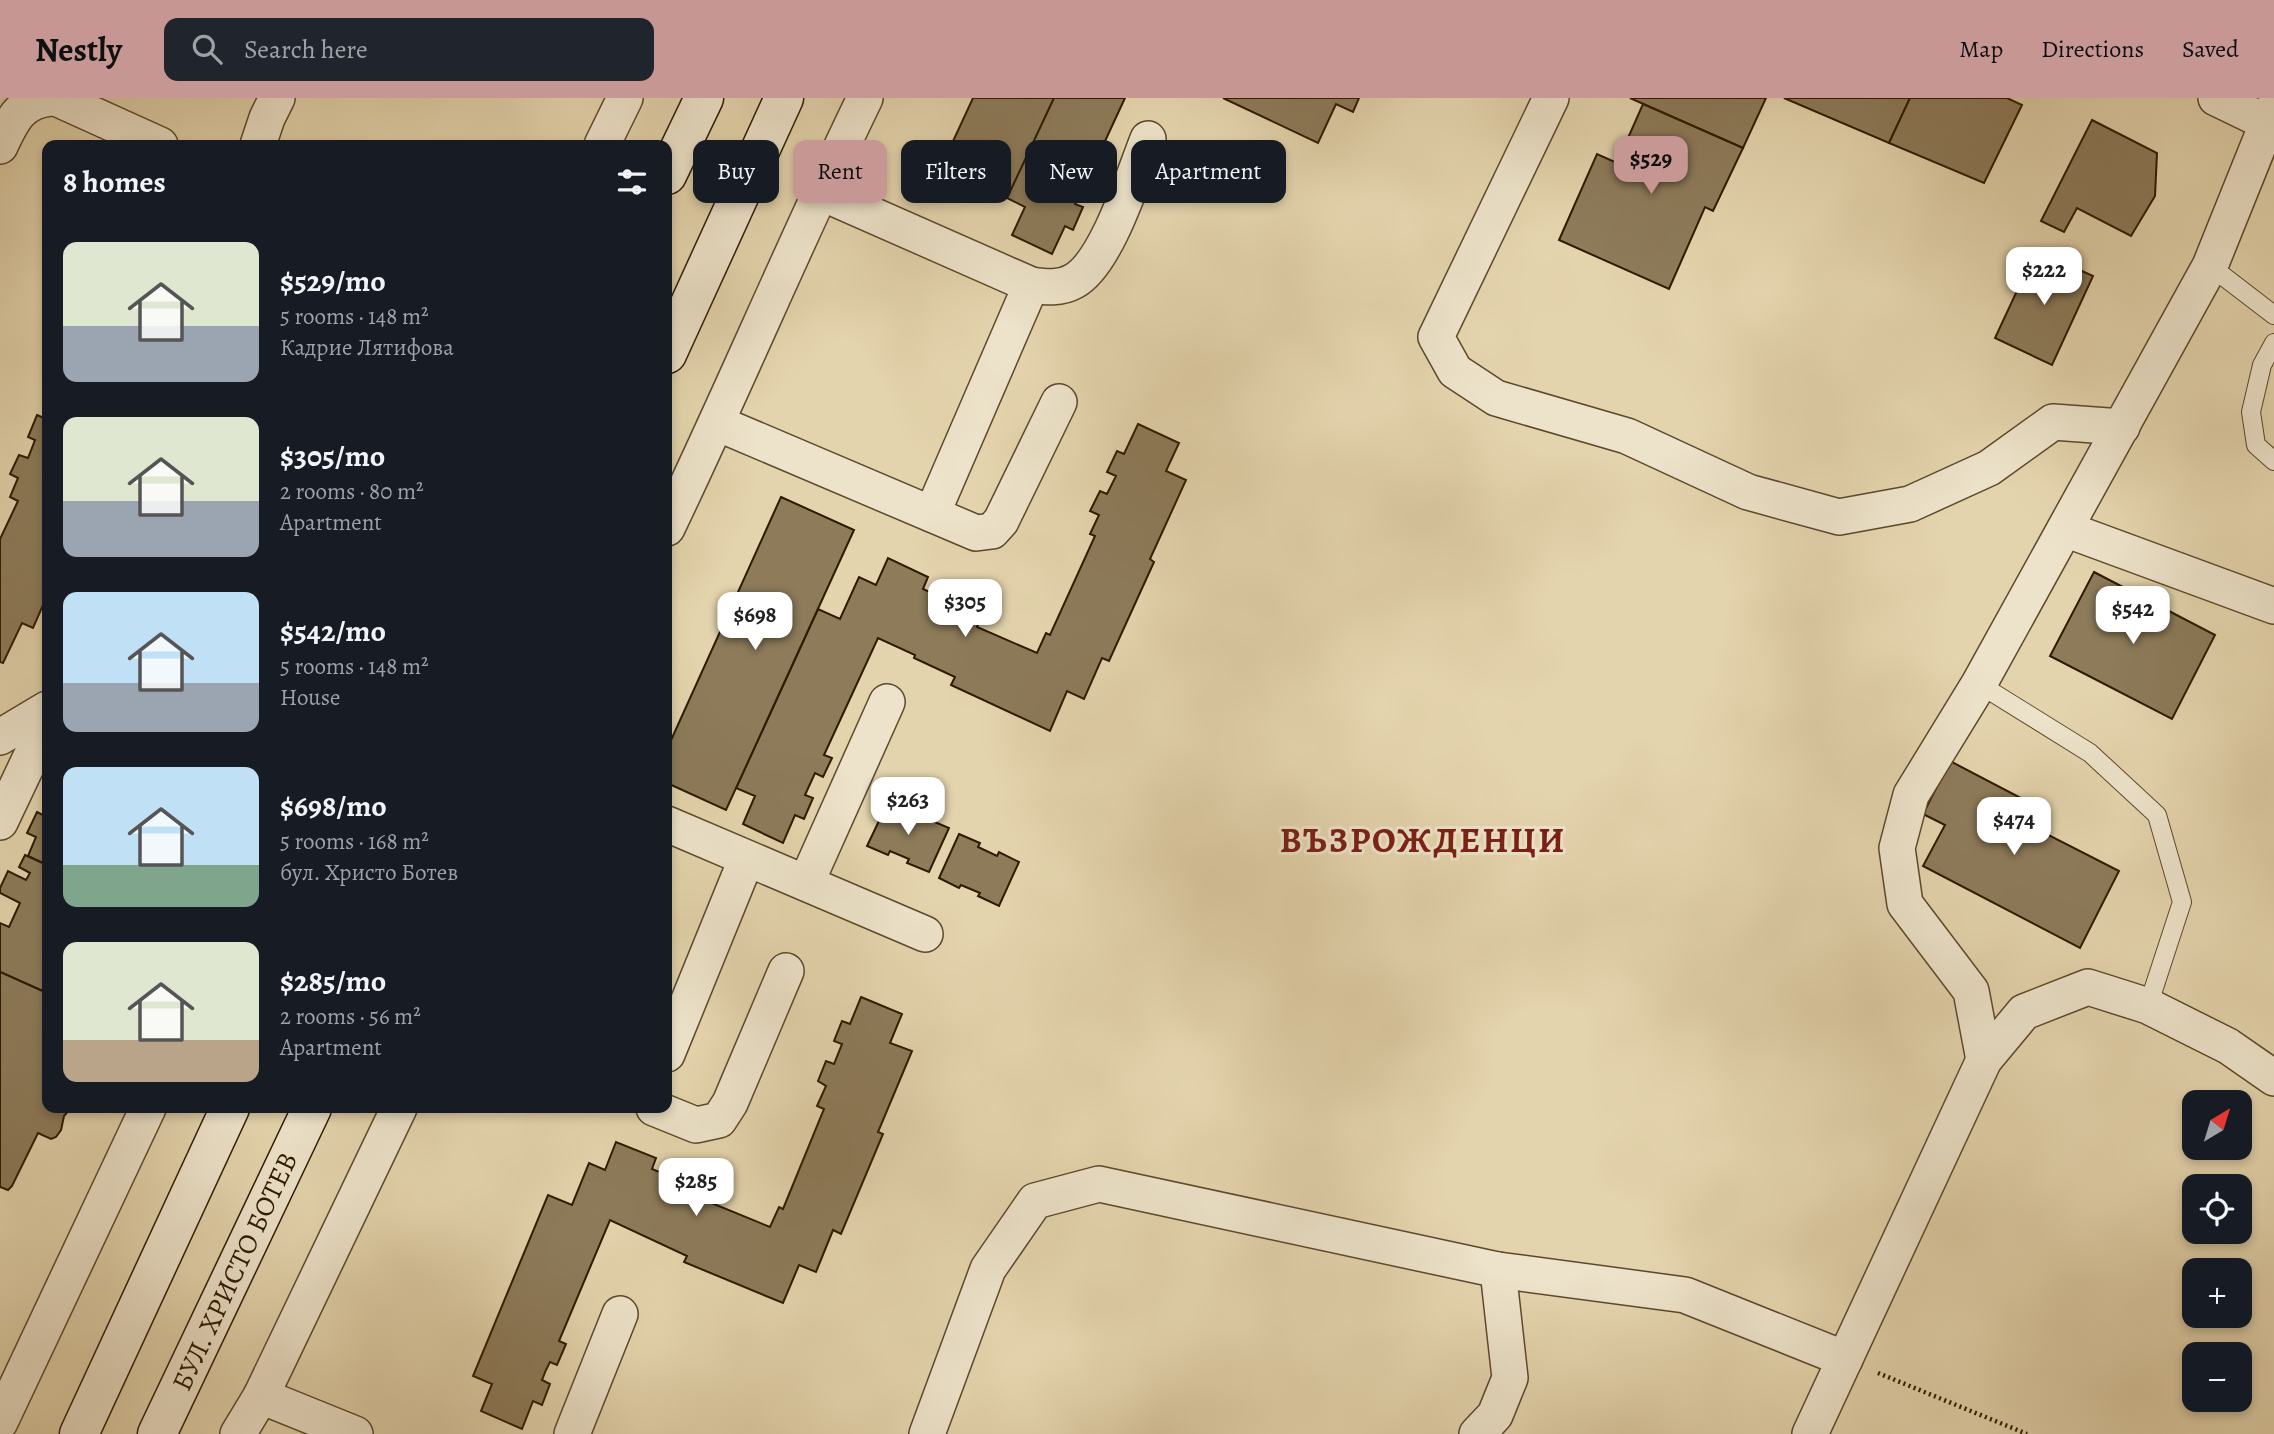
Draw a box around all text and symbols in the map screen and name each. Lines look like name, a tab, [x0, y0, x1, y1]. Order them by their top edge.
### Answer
search box	[164, 18, 654, 81]
text: Nestly	[35, 27, 122, 72]
icon: search	[188, 30, 226, 68]
text: Search here	[244, 32, 368, 67]
text: Map	[1959, 33, 2003, 65]
text: Directions	[2041, 33, 2144, 65]
text: Saved	[2182, 33, 2239, 65]
pin: $529	[1610, 136, 1692, 196]
chip: Buy	[693, 140, 779, 203]
chip: Rent	[793, 140, 887, 203]
chip: Filters	[901, 140, 1011, 203]
chip: New	[1025, 140, 1117, 203]
chip: Apartment	[1131, 140, 1286, 203]
text: $529	[1630, 143, 1672, 174]
text: 8 homes	[63, 162, 166, 202]
icon: filters	[613, 163, 651, 201]
pin: $222	[2003, 248, 2085, 307]
text: $222	[2022, 254, 2066, 285]
text: $529/mo	[280, 261, 386, 301]
icon: home	[119, 270, 203, 354]
text: 5 rooms · 148 m²	[280, 301, 429, 332]
text: Кадрие Лятифова	[280, 332, 454, 363]
text: $305/mo	[280, 436, 385, 476]
icon: home	[119, 445, 203, 529]
text: 2 rooms · 80 m²	[280, 476, 424, 507]
text: Apartment	[280, 507, 382, 538]
pin: $305	[924, 580, 1006, 639]
text: $305	[944, 586, 986, 617]
pin: $542	[2092, 587, 2174, 646]
pin: $698	[714, 592, 796, 652]
text: $542	[2112, 593, 2154, 624]
text: $698	[733, 599, 777, 630]
text: $542/mo	[280, 611, 386, 651]
icon: home	[119, 620, 203, 704]
text: 5 rooms · 148 m²	[280, 651, 429, 682]
text: House	[280, 682, 340, 713]
pin: $263	[867, 778, 949, 837]
text: $263	[887, 784, 929, 815]
text: $698/mo	[280, 786, 387, 826]
icon: home	[119, 795, 203, 879]
pin: $474	[1973, 798, 2055, 857]
text: $474	[1993, 804, 2035, 835]
district label: ВЪЗРОЖДЕНЦИ	[1280, 816, 1566, 864]
text: 5 rooms · 168 m²	[280, 826, 429, 857]
text: бул. Христо Ботев	[280, 857, 458, 888]
text: $285/mo	[280, 961, 386, 1001]
icon: home	[119, 970, 203, 1054]
text: 2 rooms · 56 m²	[280, 1001, 421, 1032]
text: Apartment	[280, 1032, 382, 1063]
north arrow	[2182, 1090, 2252, 1160]
map controls	[2182, 1090, 2252, 1412]
street label: БУЛ. ХРИСТО БОТЕВ	[163, 1146, 307, 1397]
pin: $285	[655, 1158, 737, 1218]
text: $285	[675, 1165, 717, 1196]
button: locate	[2182, 1174, 2252, 1244]
button: +	[2182, 1258, 2252, 1328]
button: −	[2182, 1342, 2252, 1412]

